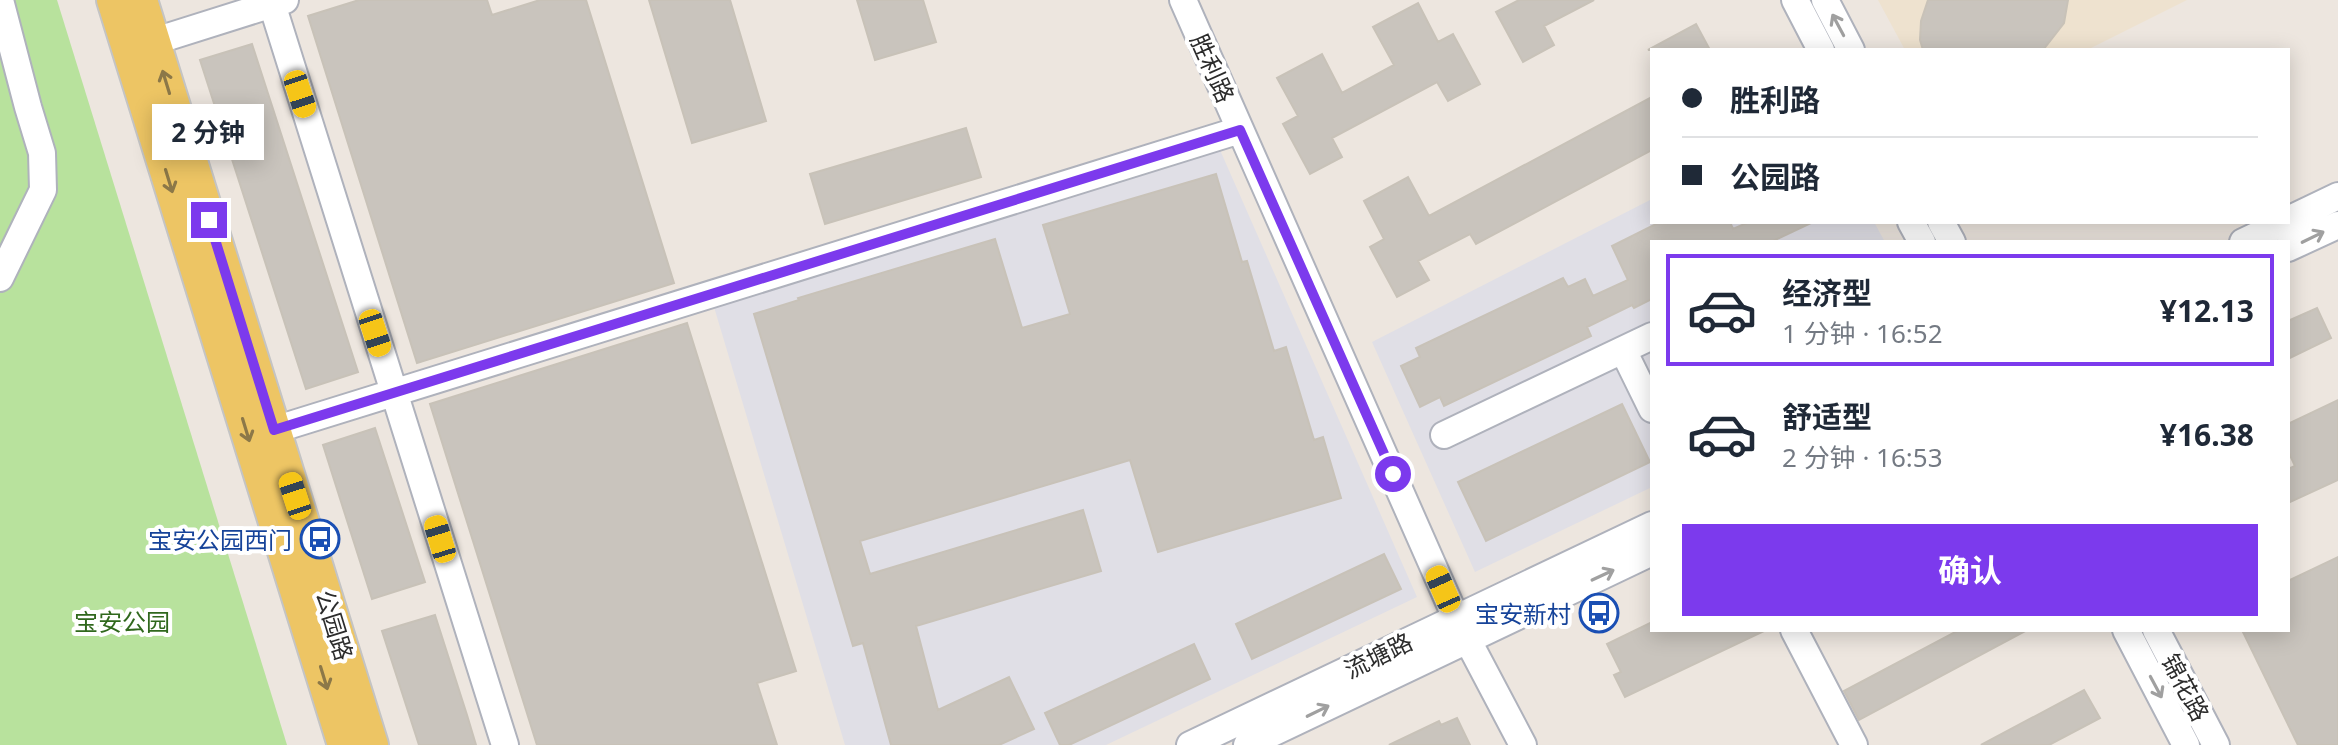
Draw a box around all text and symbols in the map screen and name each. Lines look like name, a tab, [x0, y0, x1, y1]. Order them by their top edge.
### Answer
one-way arrow	[1829, 14, 1845, 37]
street label: 胜利路	[1183, 28, 1243, 108]
car	[281, 67, 319, 121]
one-way arrow	[158, 70, 173, 96]
text: 胜利路	[1730, 79, 1820, 120]
callout: 2 分钟	[153, 104, 265, 160]
text: 2 分钟	[171, 114, 245, 150]
text: 公园路	[1730, 156, 1820, 197]
one-way arrow	[163, 169, 178, 194]
route end	[191, 202, 227, 238]
one-way arrow	[2301, 228, 2324, 243]
text: 经济型	[1782, 272, 1872, 313]
icon: car	[1686, 274, 1758, 346]
text: ¥12.13	[2160, 290, 2254, 331]
car	[356, 306, 394, 360]
text: 1 分钟 · 16:52	[1782, 315, 1943, 351]
text: 舒适型	[1782, 396, 1872, 437]
icon: car	[1686, 398, 1758, 470]
text: ¥16.38	[2160, 414, 2254, 455]
one-way arrow	[240, 417, 255, 442]
text: 2 分钟 · 16:53	[1782, 439, 1943, 475]
route start	[1375, 456, 1411, 492]
car	[276, 469, 314, 523]
car	[422, 513, 458, 565]
bus stop icon: 宝安公园西门	[299, 518, 341, 560]
place label: 宝安公园西门	[148, 523, 292, 556]
button: 确认	[1682, 524, 2258, 616]
car	[1422, 562, 1464, 616]
one-way arrow	[1591, 567, 1615, 582]
street label: 公园路	[309, 586, 361, 664]
bus stop icon: 宝安新村	[1578, 592, 1620, 634]
place label: 宝安新村	[1475, 597, 1571, 630]
park label: 宝安公园	[74, 605, 170, 638]
street label: 流塘路	[1338, 624, 1418, 686]
street label: 锦花路	[2155, 647, 2217, 727]
one-way arrow	[318, 665, 332, 690]
one-way arrow	[2149, 675, 2165, 699]
one-way arrow	[1305, 703, 1329, 718]

